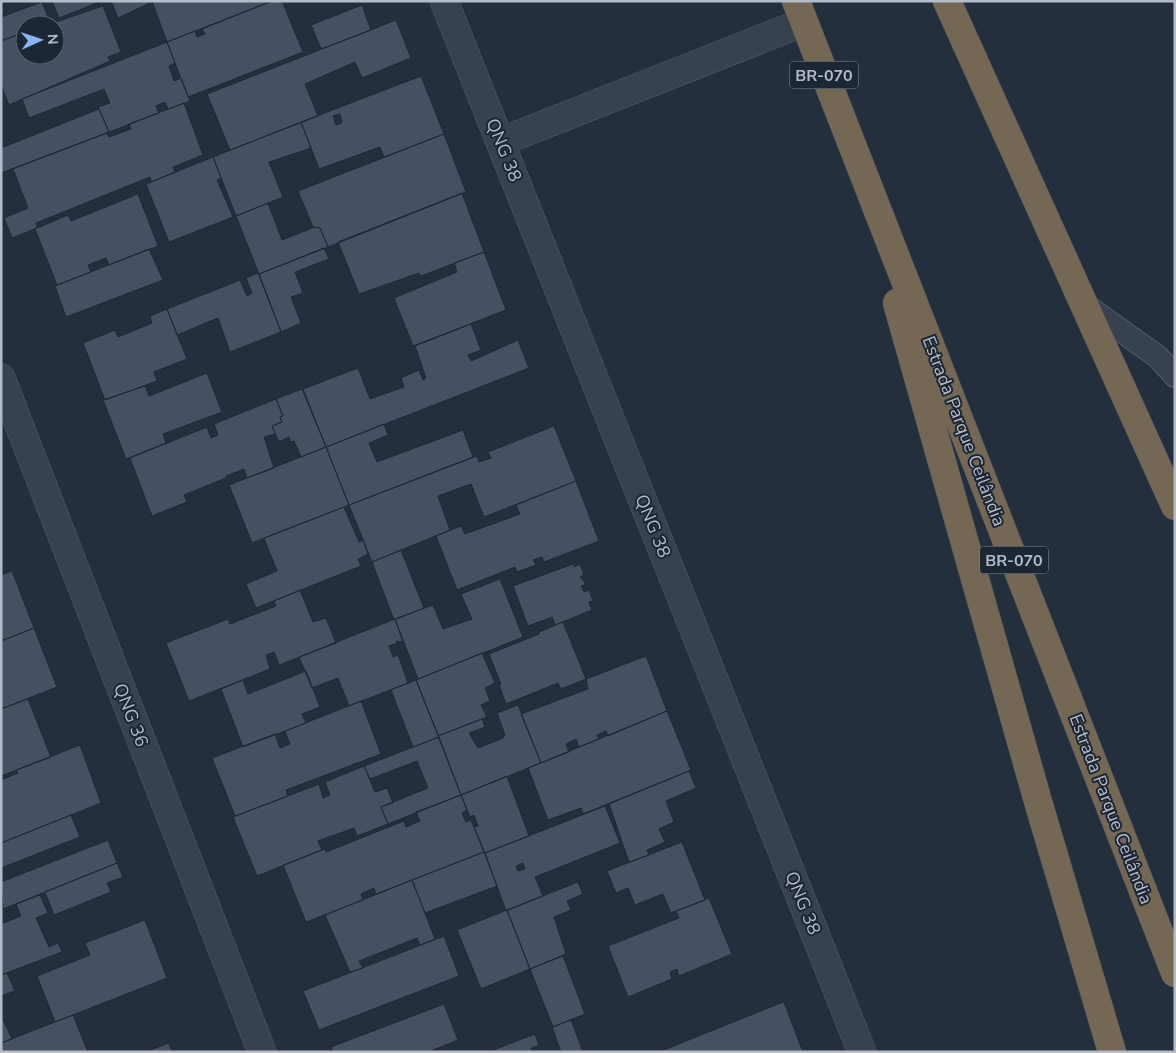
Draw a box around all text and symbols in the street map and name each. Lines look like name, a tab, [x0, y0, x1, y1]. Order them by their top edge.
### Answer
north arrow	[15, 15, 65, 65]
text: N	[43, 34, 62, 45]
road number: BR-070	[790, 62, 858, 88]
street label: QNG 38	[480, 115, 528, 185]
street label: Estrada Parque Ceilândia	[917, 332, 1011, 530]
street label: QNG 38	[629, 491, 677, 561]
road number: BR-070	[980, 546, 1048, 574]
street label: QNG 36	[108, 680, 154, 750]
street label: Estrada Parque Ceilândia	[1064, 710, 1158, 908]
street label: QNG 38	[779, 868, 827, 938]

